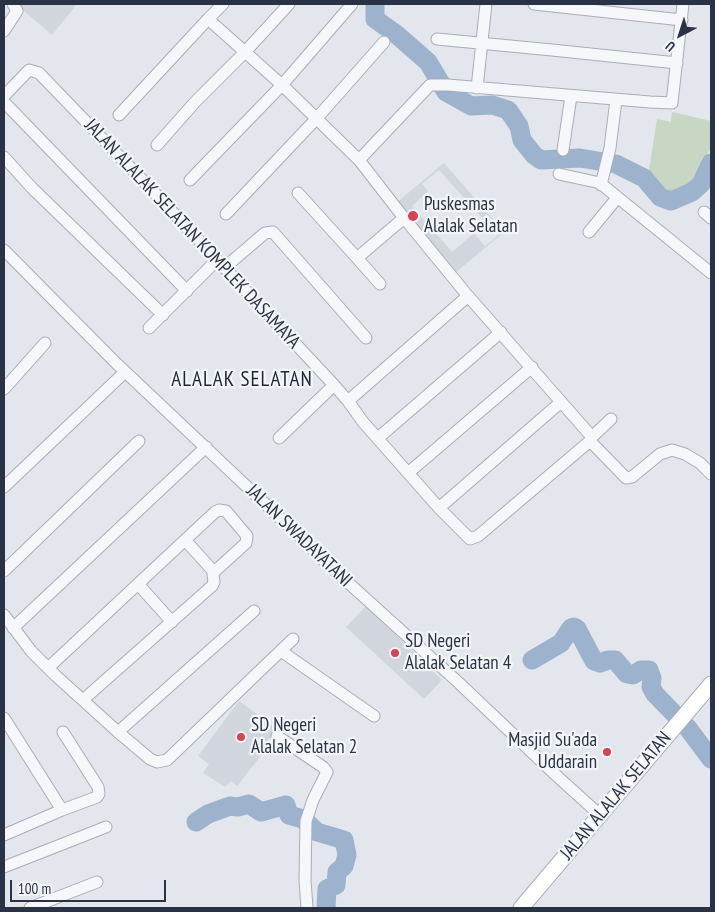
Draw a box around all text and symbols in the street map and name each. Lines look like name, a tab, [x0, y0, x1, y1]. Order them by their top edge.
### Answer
north arrow	[655, 10, 705, 60]
text: U	[662, 37, 679, 56]
street label: JALAN ALALAK SELATAN KOMPLEK DASAMAYA	[79, 114, 305, 354]
place label: Puskesmas Alalak Selatan	[424, 194, 518, 238]
marker: Puskesmas Alalak Selatan	[406, 209, 420, 223]
district label: ALALAK SELATAN	[170, 367, 314, 393]
street label: JALAN SWADAYATANI	[241, 480, 357, 592]
place label: SD Negeri Alalak Selatan 4	[405, 631, 511, 675]
marker: SD Negeri Alalak Selatan 4	[389, 647, 401, 659]
place label: SD Negeri Alalak Selatan 2	[251, 715, 357, 759]
street label: JALAN ALALAK SELATAN	[556, 727, 676, 865]
place label: Masjid Su'ada Uddarain	[508, 730, 597, 774]
marker: SD Negeri Alalak Selatan 2	[235, 731, 247, 743]
marker: Masjid Su'ada Uddarain	[601, 746, 613, 758]
scale bar	[12, 870, 169, 902]
text: 100 m	[18, 879, 51, 898]

